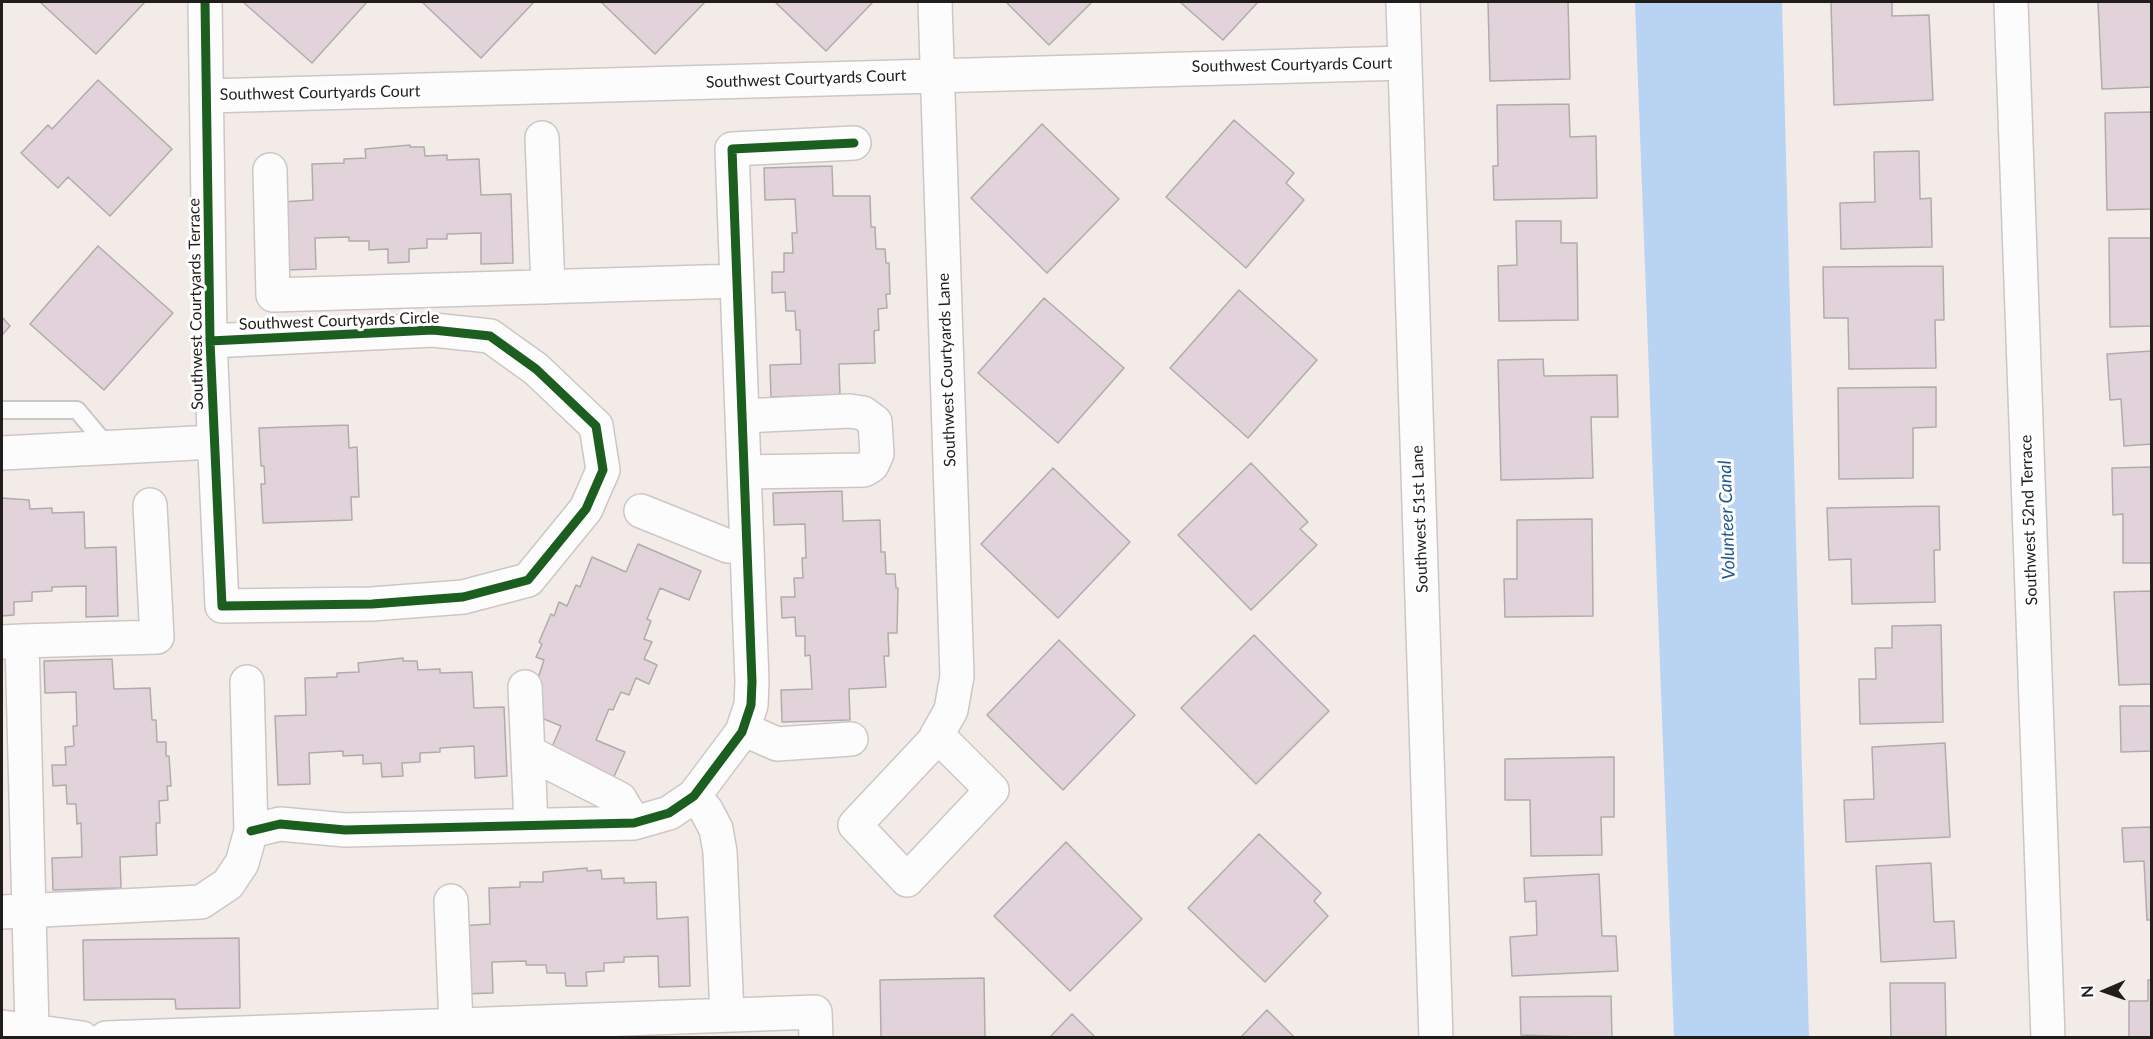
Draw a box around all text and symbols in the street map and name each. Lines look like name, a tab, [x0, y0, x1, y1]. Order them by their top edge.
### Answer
street label: Southwest Courtyards Court	[1192, 54, 1392, 76]
street label: Southwest Courtyards Court	[705, 66, 907, 92]
street label: Southwest Courtyards Court	[220, 82, 420, 104]
street label: Southwest Courtyards Terrace	[185, 198, 207, 410]
street label: Southwest Courtyards Lane	[934, 273, 960, 467]
street label: Southwest Courtyards Circle	[239, 308, 439, 334]
street label: Southwest 52nd Terrace	[2016, 434, 2042, 606]
street label: Southwest 51st Lane	[1408, 445, 1432, 593]
water label: Volunteer Canal	[1714, 460, 1740, 580]
north arrow	[2075, 961, 2135, 1021]
text: N	[2077, 985, 2096, 998]

